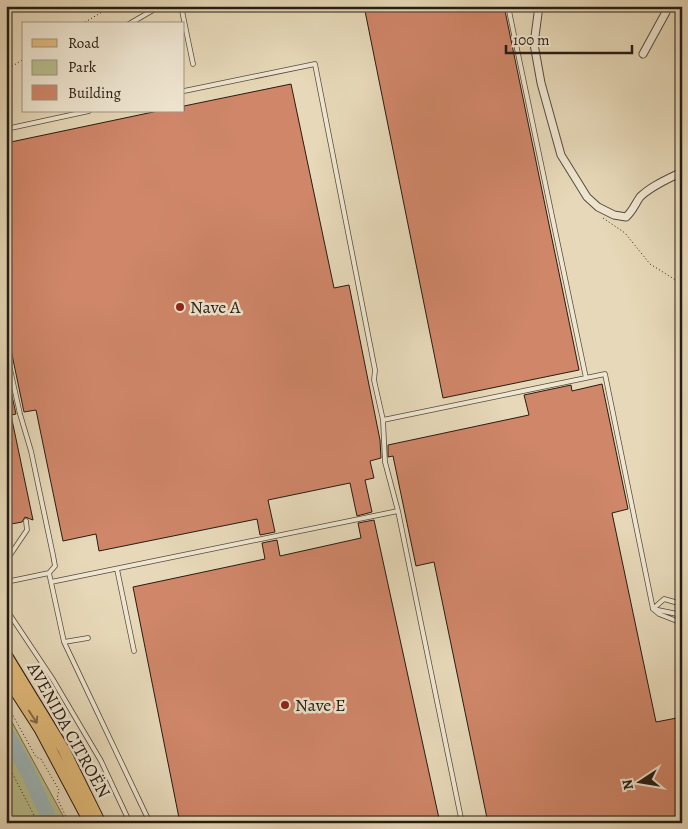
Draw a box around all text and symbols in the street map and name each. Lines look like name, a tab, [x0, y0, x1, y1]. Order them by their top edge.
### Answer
legend	[22, 22, 185, 112]
scale bar	[506, 22, 632, 54]
text: 100 m	[513, 30, 550, 50]
text: Road	[68, 33, 100, 53]
text: Park	[68, 57, 97, 77]
text: Building	[68, 83, 121, 103]
place label: Nave A	[190, 295, 241, 319]
marker: Nave A	[174, 301, 186, 313]
street label: AVENIDA CITROËN	[21, 657, 116, 802]
place label: Nave E	[295, 693, 346, 717]
marker: Nave E	[279, 699, 291, 711]
one-way arrow	[28, 710, 38, 724]
north arrow	[616, 756, 666, 806]
text: N	[617, 778, 638, 792]

